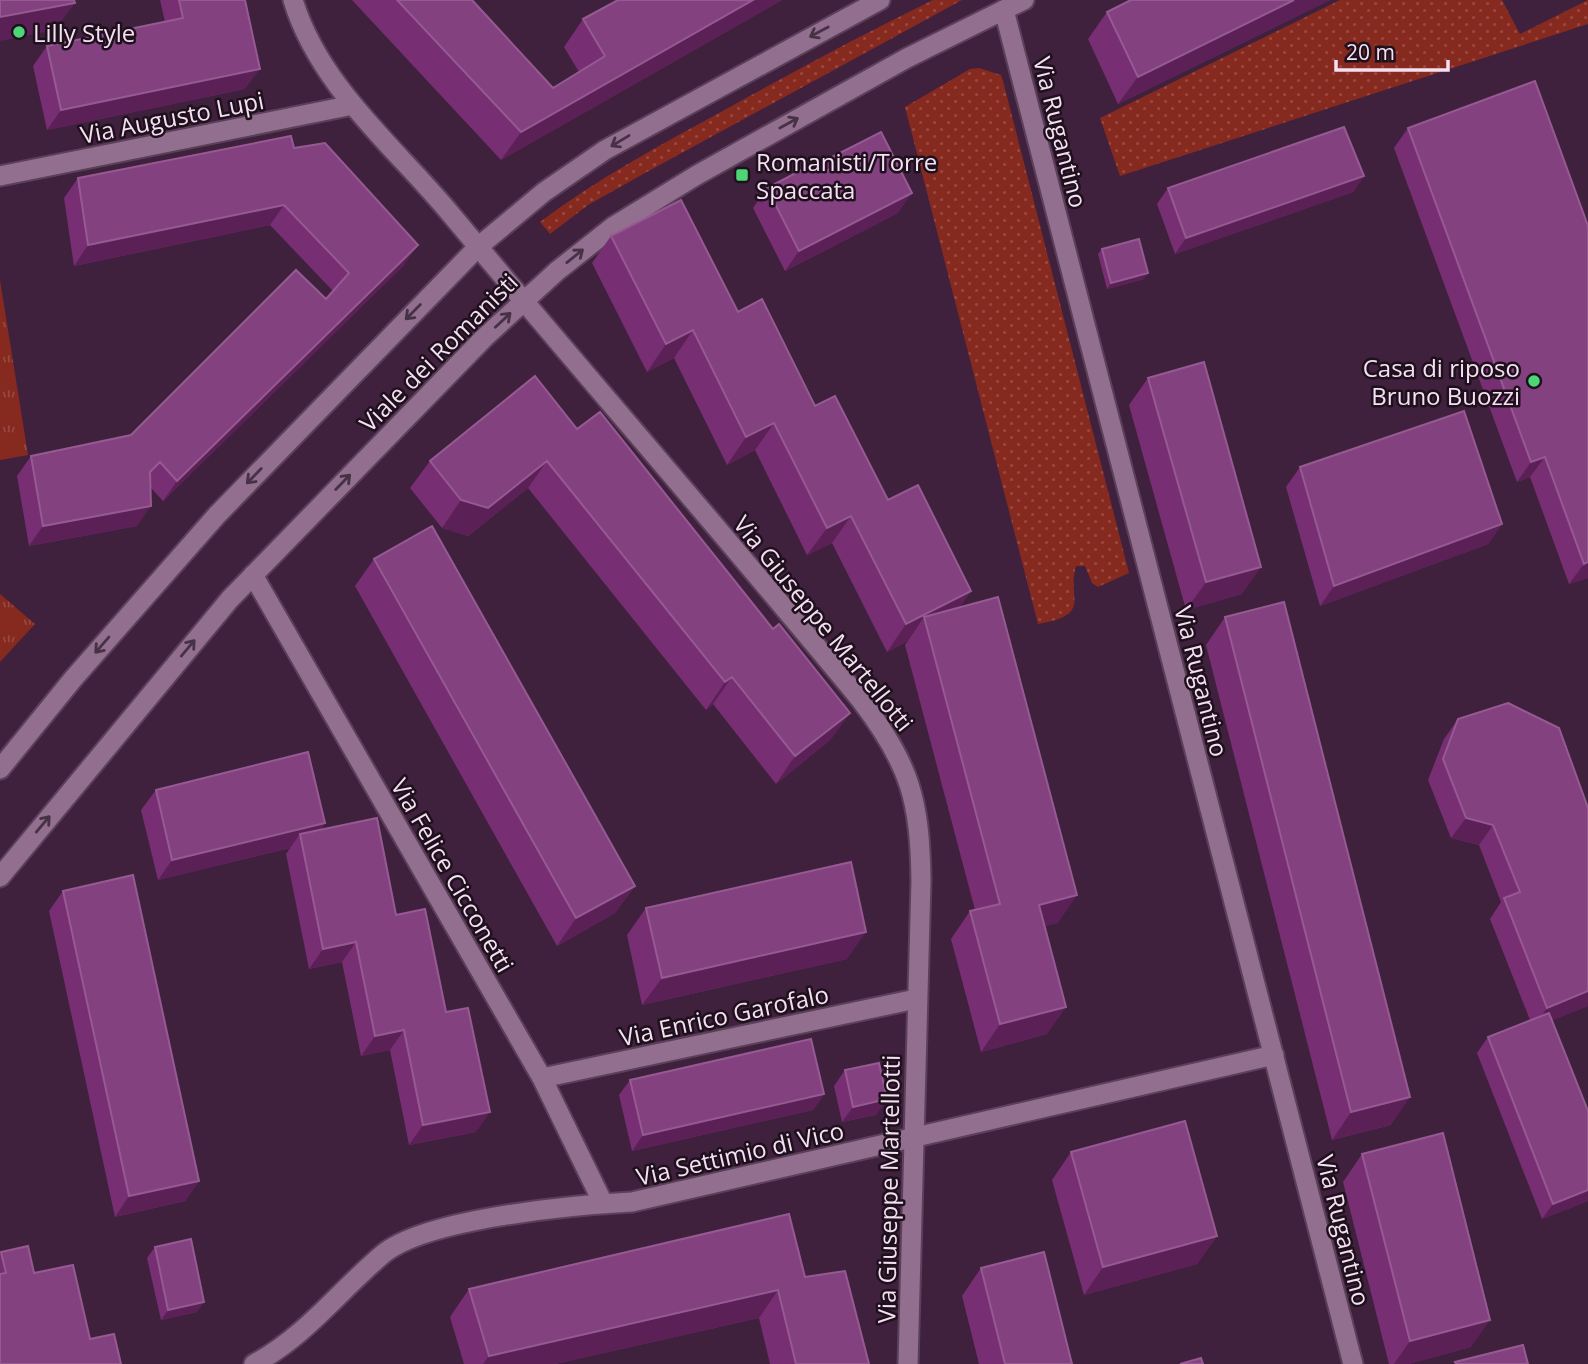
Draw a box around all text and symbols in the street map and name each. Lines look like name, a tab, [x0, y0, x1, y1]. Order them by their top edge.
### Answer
place label: Lilly Style	[33, 16, 135, 49]
marker: Lilly Style	[11, 24, 27, 40]
one-way arrow	[810, 25, 830, 39]
scale bar	[1336, 28, 1448, 72]
text: 20 m	[1346, 38, 1395, 66]
street label: Via Rugantino	[1026, 53, 1096, 211]
street label: Via Augusto Lupi	[77, 83, 267, 151]
one-way arrow	[778, 116, 799, 129]
one-way arrow	[611, 134, 631, 148]
place label: Romanisti/Torre Spaccata	[756, 145, 937, 206]
marker: Romanisti/Torre Spaccata	[734, 167, 750, 183]
one-way arrow	[566, 248, 584, 264]
street label: Viale dei Romanisti	[352, 266, 524, 438]
one-way arrow	[404, 304, 421, 321]
one-way arrow	[494, 312, 511, 329]
place label: Casa di riposo Bruno Buozzi	[1363, 351, 1520, 412]
marker: Casa di riposo Bruno Buozzi	[1526, 373, 1542, 389]
one-way arrow	[246, 467, 263, 484]
one-way arrow	[335, 474, 352, 491]
street label: Via Giuseppe Martellotti	[727, 508, 921, 738]
street label: Via Rugantino	[1167, 602, 1237, 760]
one-way arrow	[94, 635, 110, 653]
one-way arrow	[180, 640, 195, 658]
street label: Via Felice Cicconetti	[384, 772, 522, 978]
one-way arrow	[36, 816, 51, 834]
street label: Via Enrico Garofalo	[616, 977, 832, 1053]
street label: Via Giuseppe Martellotti	[869, 1054, 907, 1324]
street label: Via Settimio di Vico	[633, 1113, 847, 1193]
street label: Via Rugantino	[1309, 1151, 1379, 1309]

